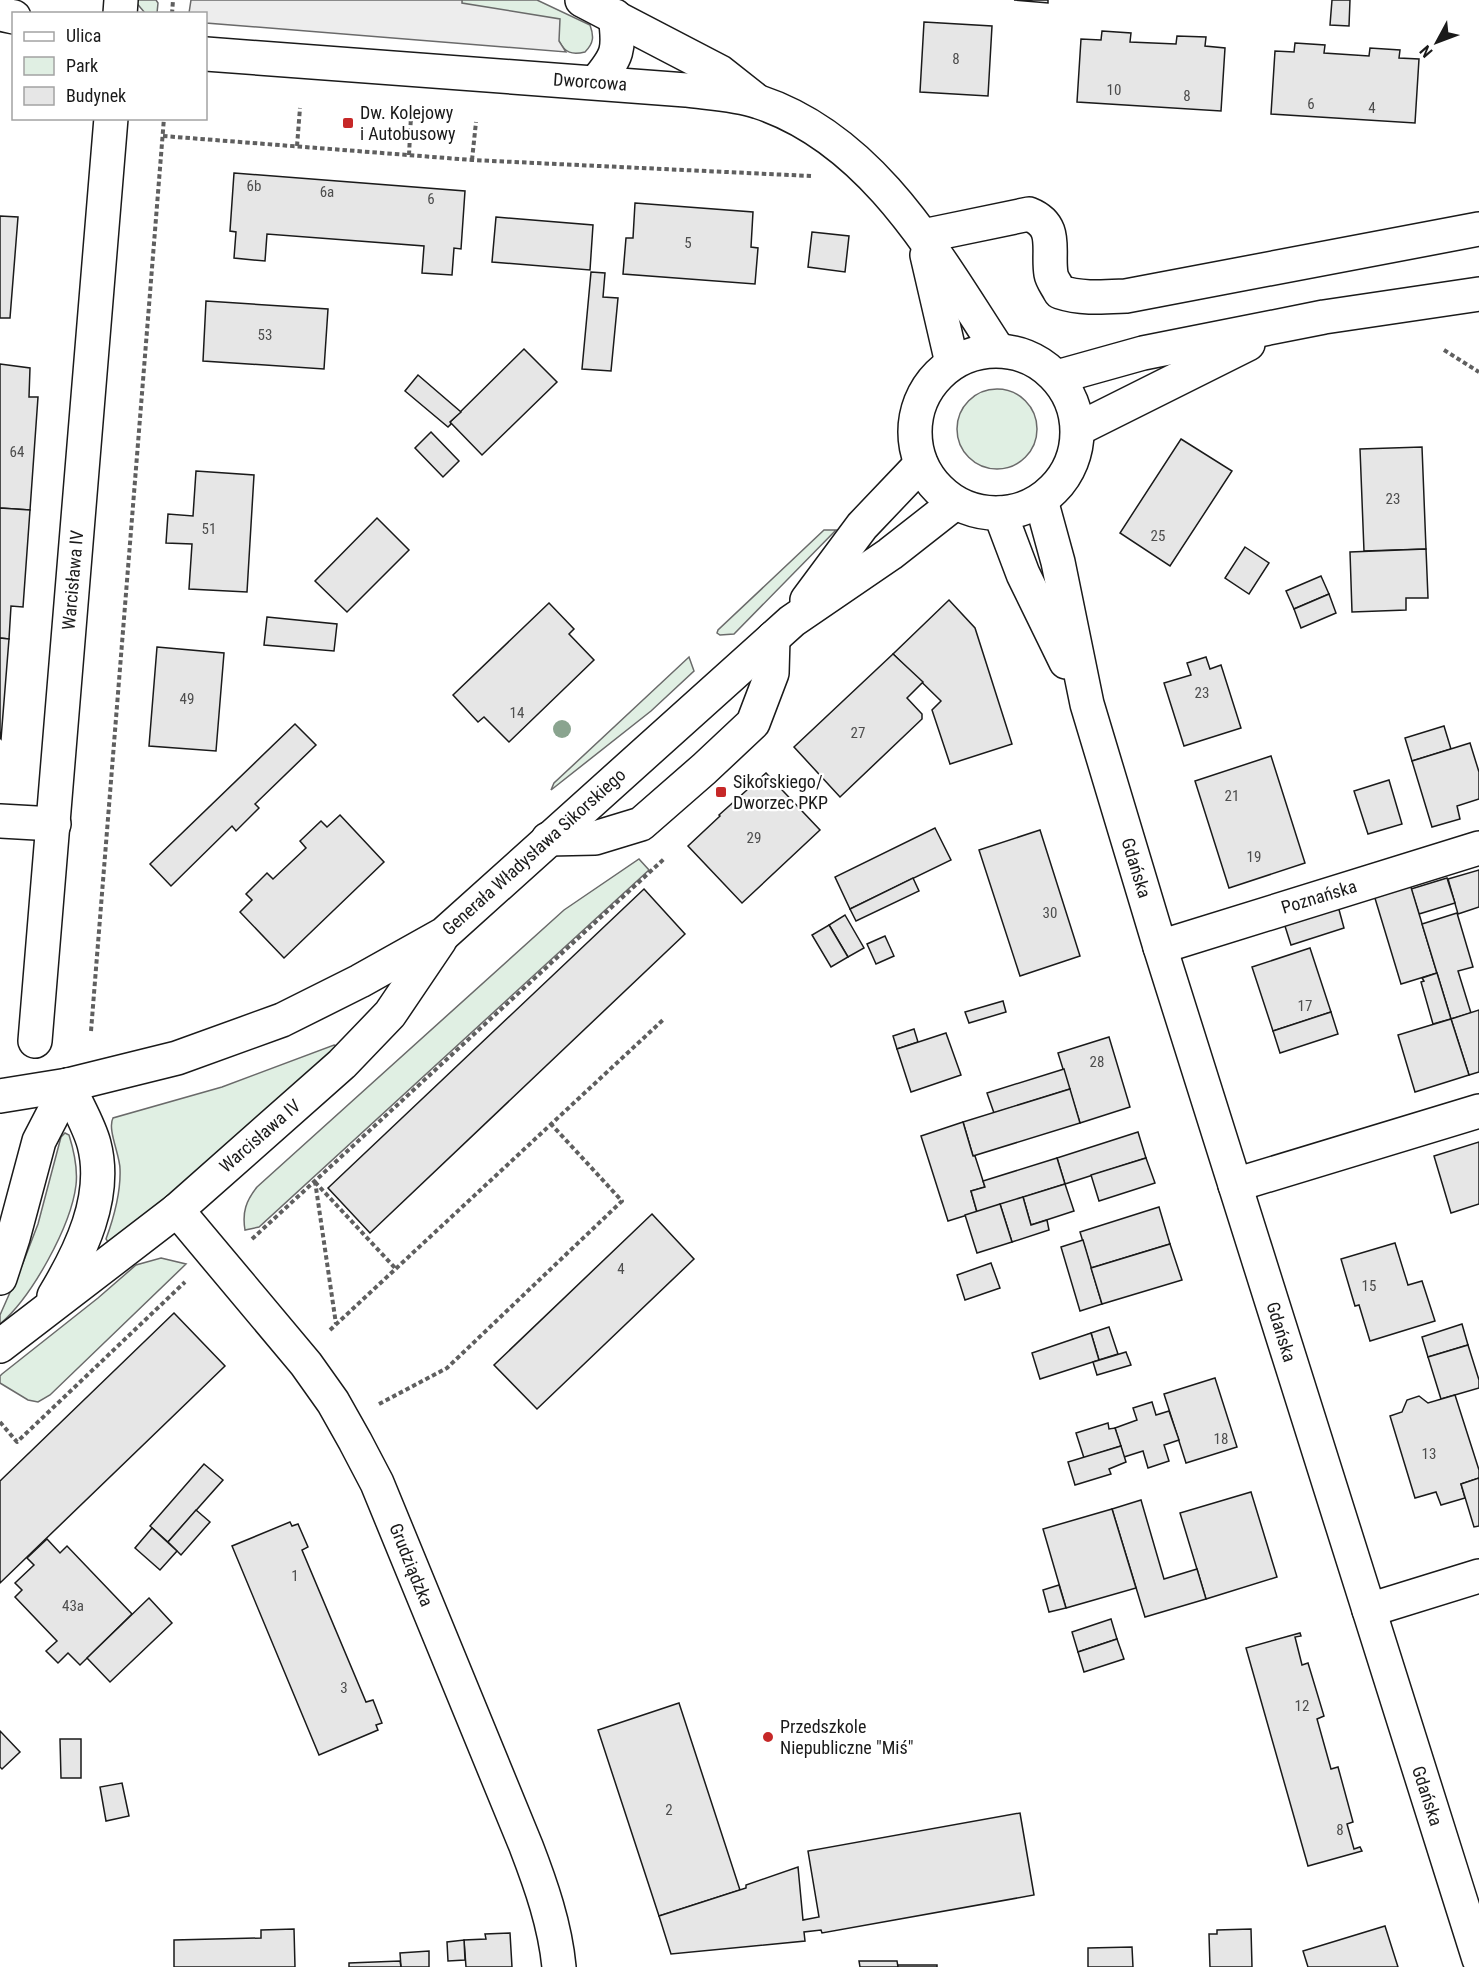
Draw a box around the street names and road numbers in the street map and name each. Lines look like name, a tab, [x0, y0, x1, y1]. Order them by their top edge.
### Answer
street label: Dworcowa	[552, 68, 628, 95]
street label: Warcisława IV	[58, 529, 87, 631]
street label: Generała Władysława Sikorskiego	[438, 764, 630, 939]
street label: Gdańska	[1117, 835, 1156, 901]
street label: Poznańska	[1279, 875, 1359, 918]
street label: Warcisława IV	[215, 1095, 304, 1176]
street label: Gdańska	[1262, 1299, 1301, 1365]
street label: Grudziądzka	[385, 1520, 438, 1610]
street label: Gdańska	[1408, 1763, 1447, 1829]

